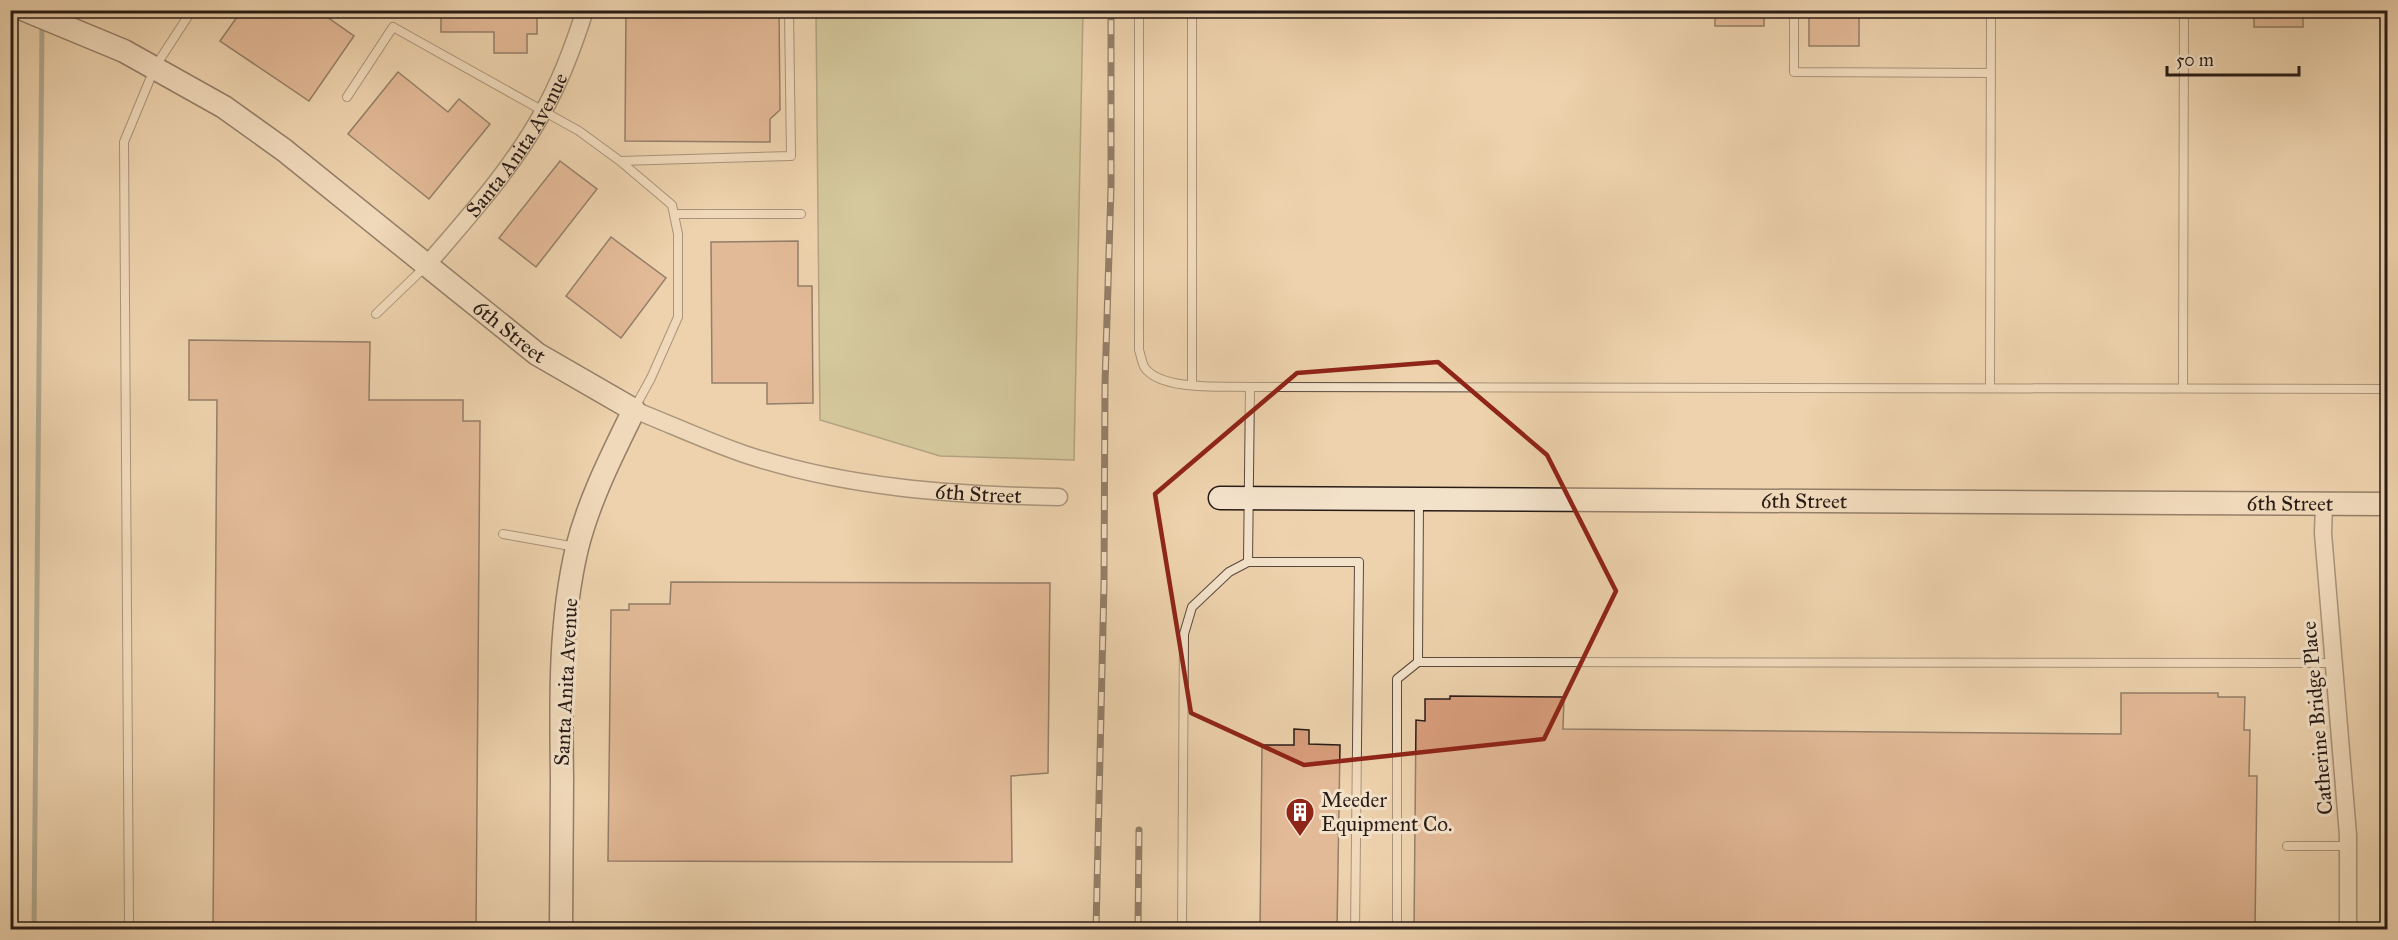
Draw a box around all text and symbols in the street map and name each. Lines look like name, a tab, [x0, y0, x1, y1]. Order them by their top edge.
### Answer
scale bar	[2167, 39, 2299, 77]
text: 50 m	[2176, 49, 2214, 71]
street label: Santa Anita Avenue	[460, 69, 574, 223]
street label: 6th Street	[467, 294, 551, 369]
street label: 6th Street	[934, 478, 1023, 509]
street label: 6th Street	[1761, 488, 1848, 514]
street label: 6th Street	[2247, 490, 2334, 517]
street label: Santa Anita Avenue	[549, 597, 583, 767]
street label: Catherine Bridge Place	[2296, 620, 2338, 816]
place label: Meeder Equipment Co.	[1321, 787, 1452, 837]
building icon: Meeder Equipment Co.	[1284, 796, 1316, 838]

